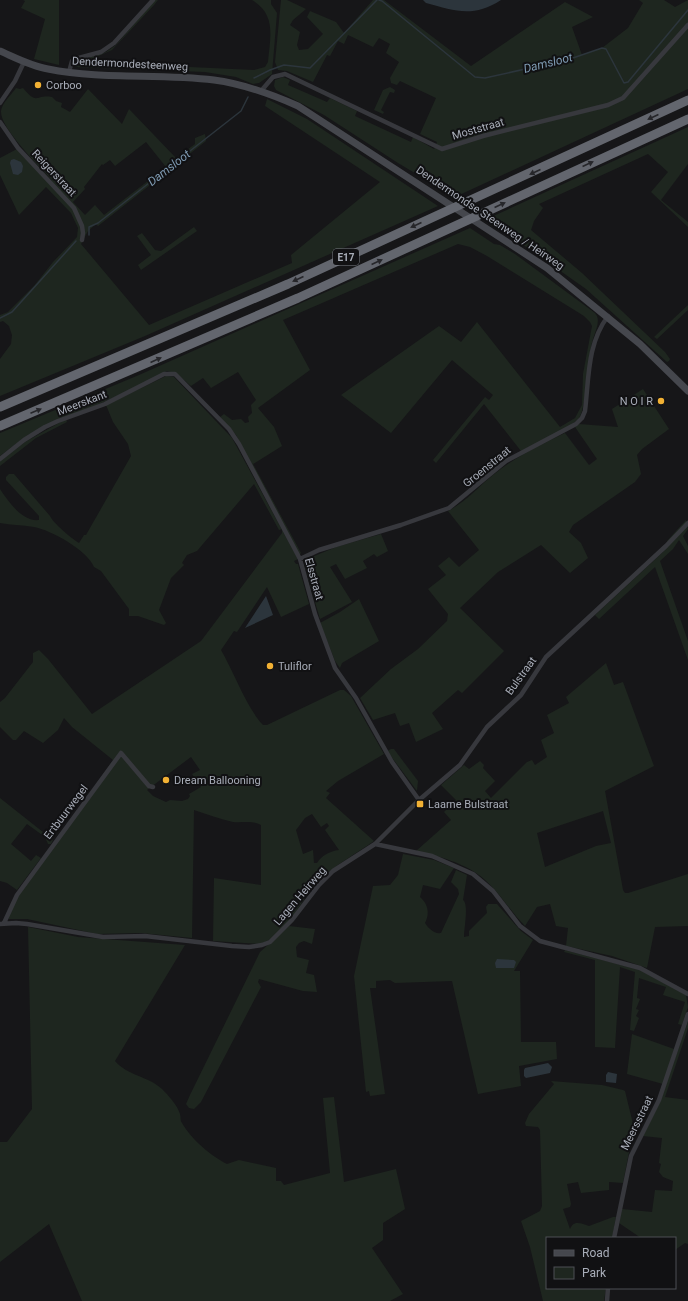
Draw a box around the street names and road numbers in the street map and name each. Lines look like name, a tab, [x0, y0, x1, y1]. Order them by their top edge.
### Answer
street label: Dendermondesteenweg	[72, 54, 188, 74]
street label: Moststraat	[450, 115, 506, 143]
street label: Reigerstraat	[29, 147, 79, 199]
street label: Dendermondse Steenweg / Heirweg	[413, 163, 567, 273]
road number: E17	[333, 249, 359, 265]
street label: Meerskant	[55, 387, 109, 418]
street label: Groenstraat	[461, 444, 514, 490]
street label: Elsstraat	[302, 557, 326, 602]
street label: Bulstraat	[503, 654, 539, 698]
street label: Ertbuurwegel	[41, 782, 91, 842]
street label: Lagen Heirweg	[271, 864, 329, 928]
street label: Meersstraat	[618, 1093, 656, 1152]

